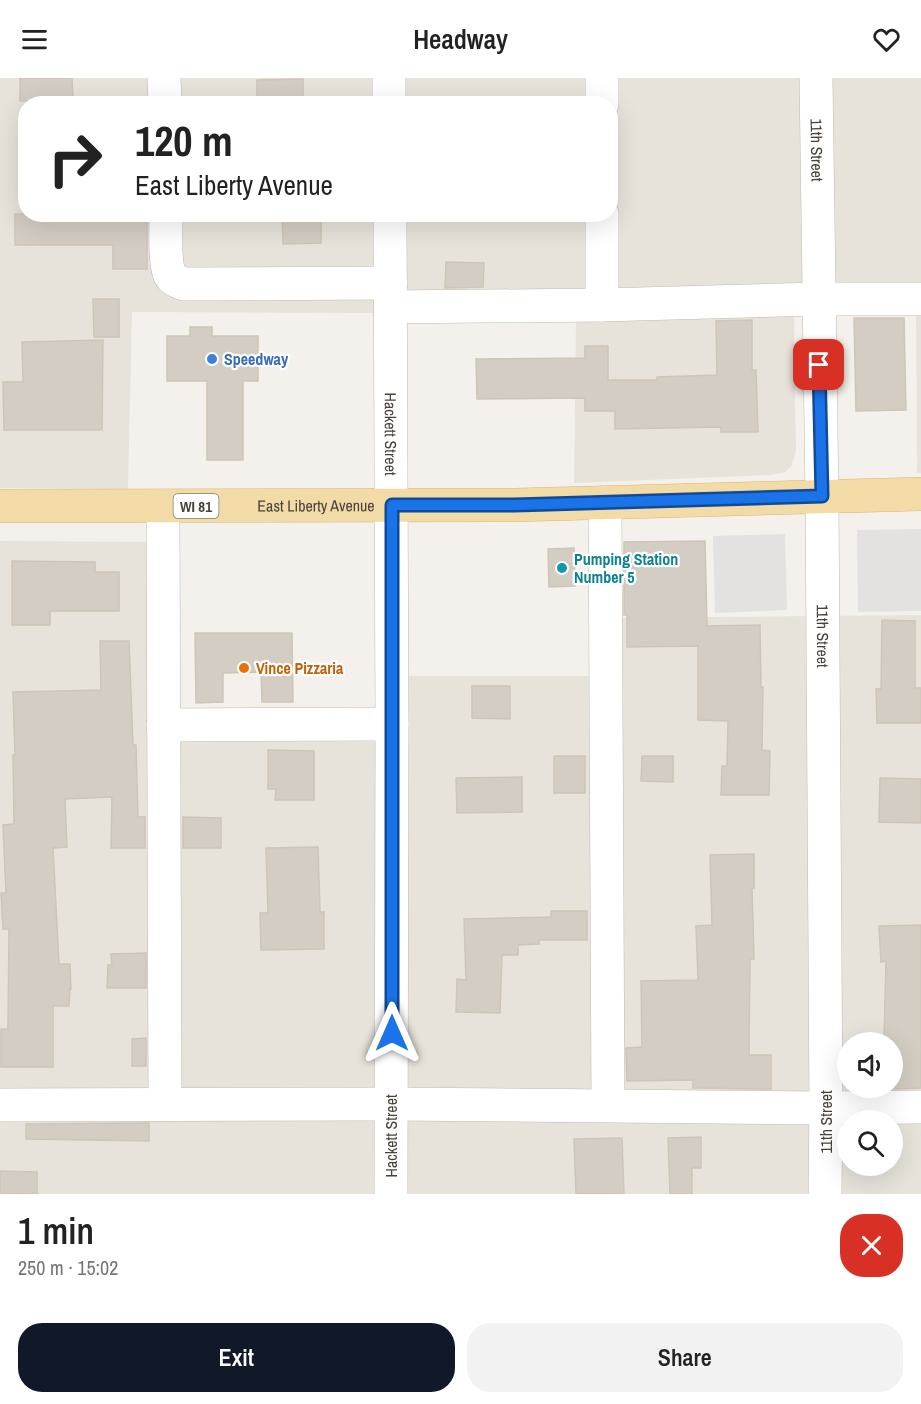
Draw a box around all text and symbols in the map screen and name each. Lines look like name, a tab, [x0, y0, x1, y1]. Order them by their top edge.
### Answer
text: Headway	[413, 21, 508, 57]
icon: menu	[18, 23, 51, 56]
icon: heart	[870, 23, 903, 56]
text: 120 m	[135, 113, 233, 169]
street label: 11th Street	[806, 118, 828, 182]
icon: right	[36, 120, 114, 198]
text: East Liberty Avenue	[135, 167, 333, 203]
pin	[793, 339, 844, 390]
place label: Speedway	[224, 348, 289, 370]
icon: arrive	[802, 348, 835, 381]
marker: Speedway	[205, 352, 219, 366]
street label: Hackett Street	[380, 392, 402, 476]
road number: WI 81	[174, 494, 218, 518]
street label: East Liberty Avenue	[257, 494, 375, 517]
place label: Pumping Station Number 5	[574, 548, 678, 588]
marker: Pumping Station Number 5	[555, 561, 569, 575]
street label: 11th Street	[812, 604, 834, 668]
place label: Vince Pizzaria	[256, 657, 344, 679]
marker: Vince Pizzaria	[237, 661, 251, 675]
position arrow	[360, 1001, 424, 1065]
map controls	[837, 1032, 903, 1176]
button: sound	[837, 1032, 903, 1098]
street label: 11th Street	[815, 1090, 837, 1154]
street label: Hackett Street	[380, 1094, 402, 1178]
button: search	[837, 1110, 903, 1176]
text: 1 min	[18, 1207, 94, 1255]
button: close	[840, 1214, 903, 1277]
text: 250 m · 15:02	[18, 1254, 118, 1281]
button: Exit	[18, 1323, 455, 1392]
button: Share	[467, 1323, 903, 1392]

